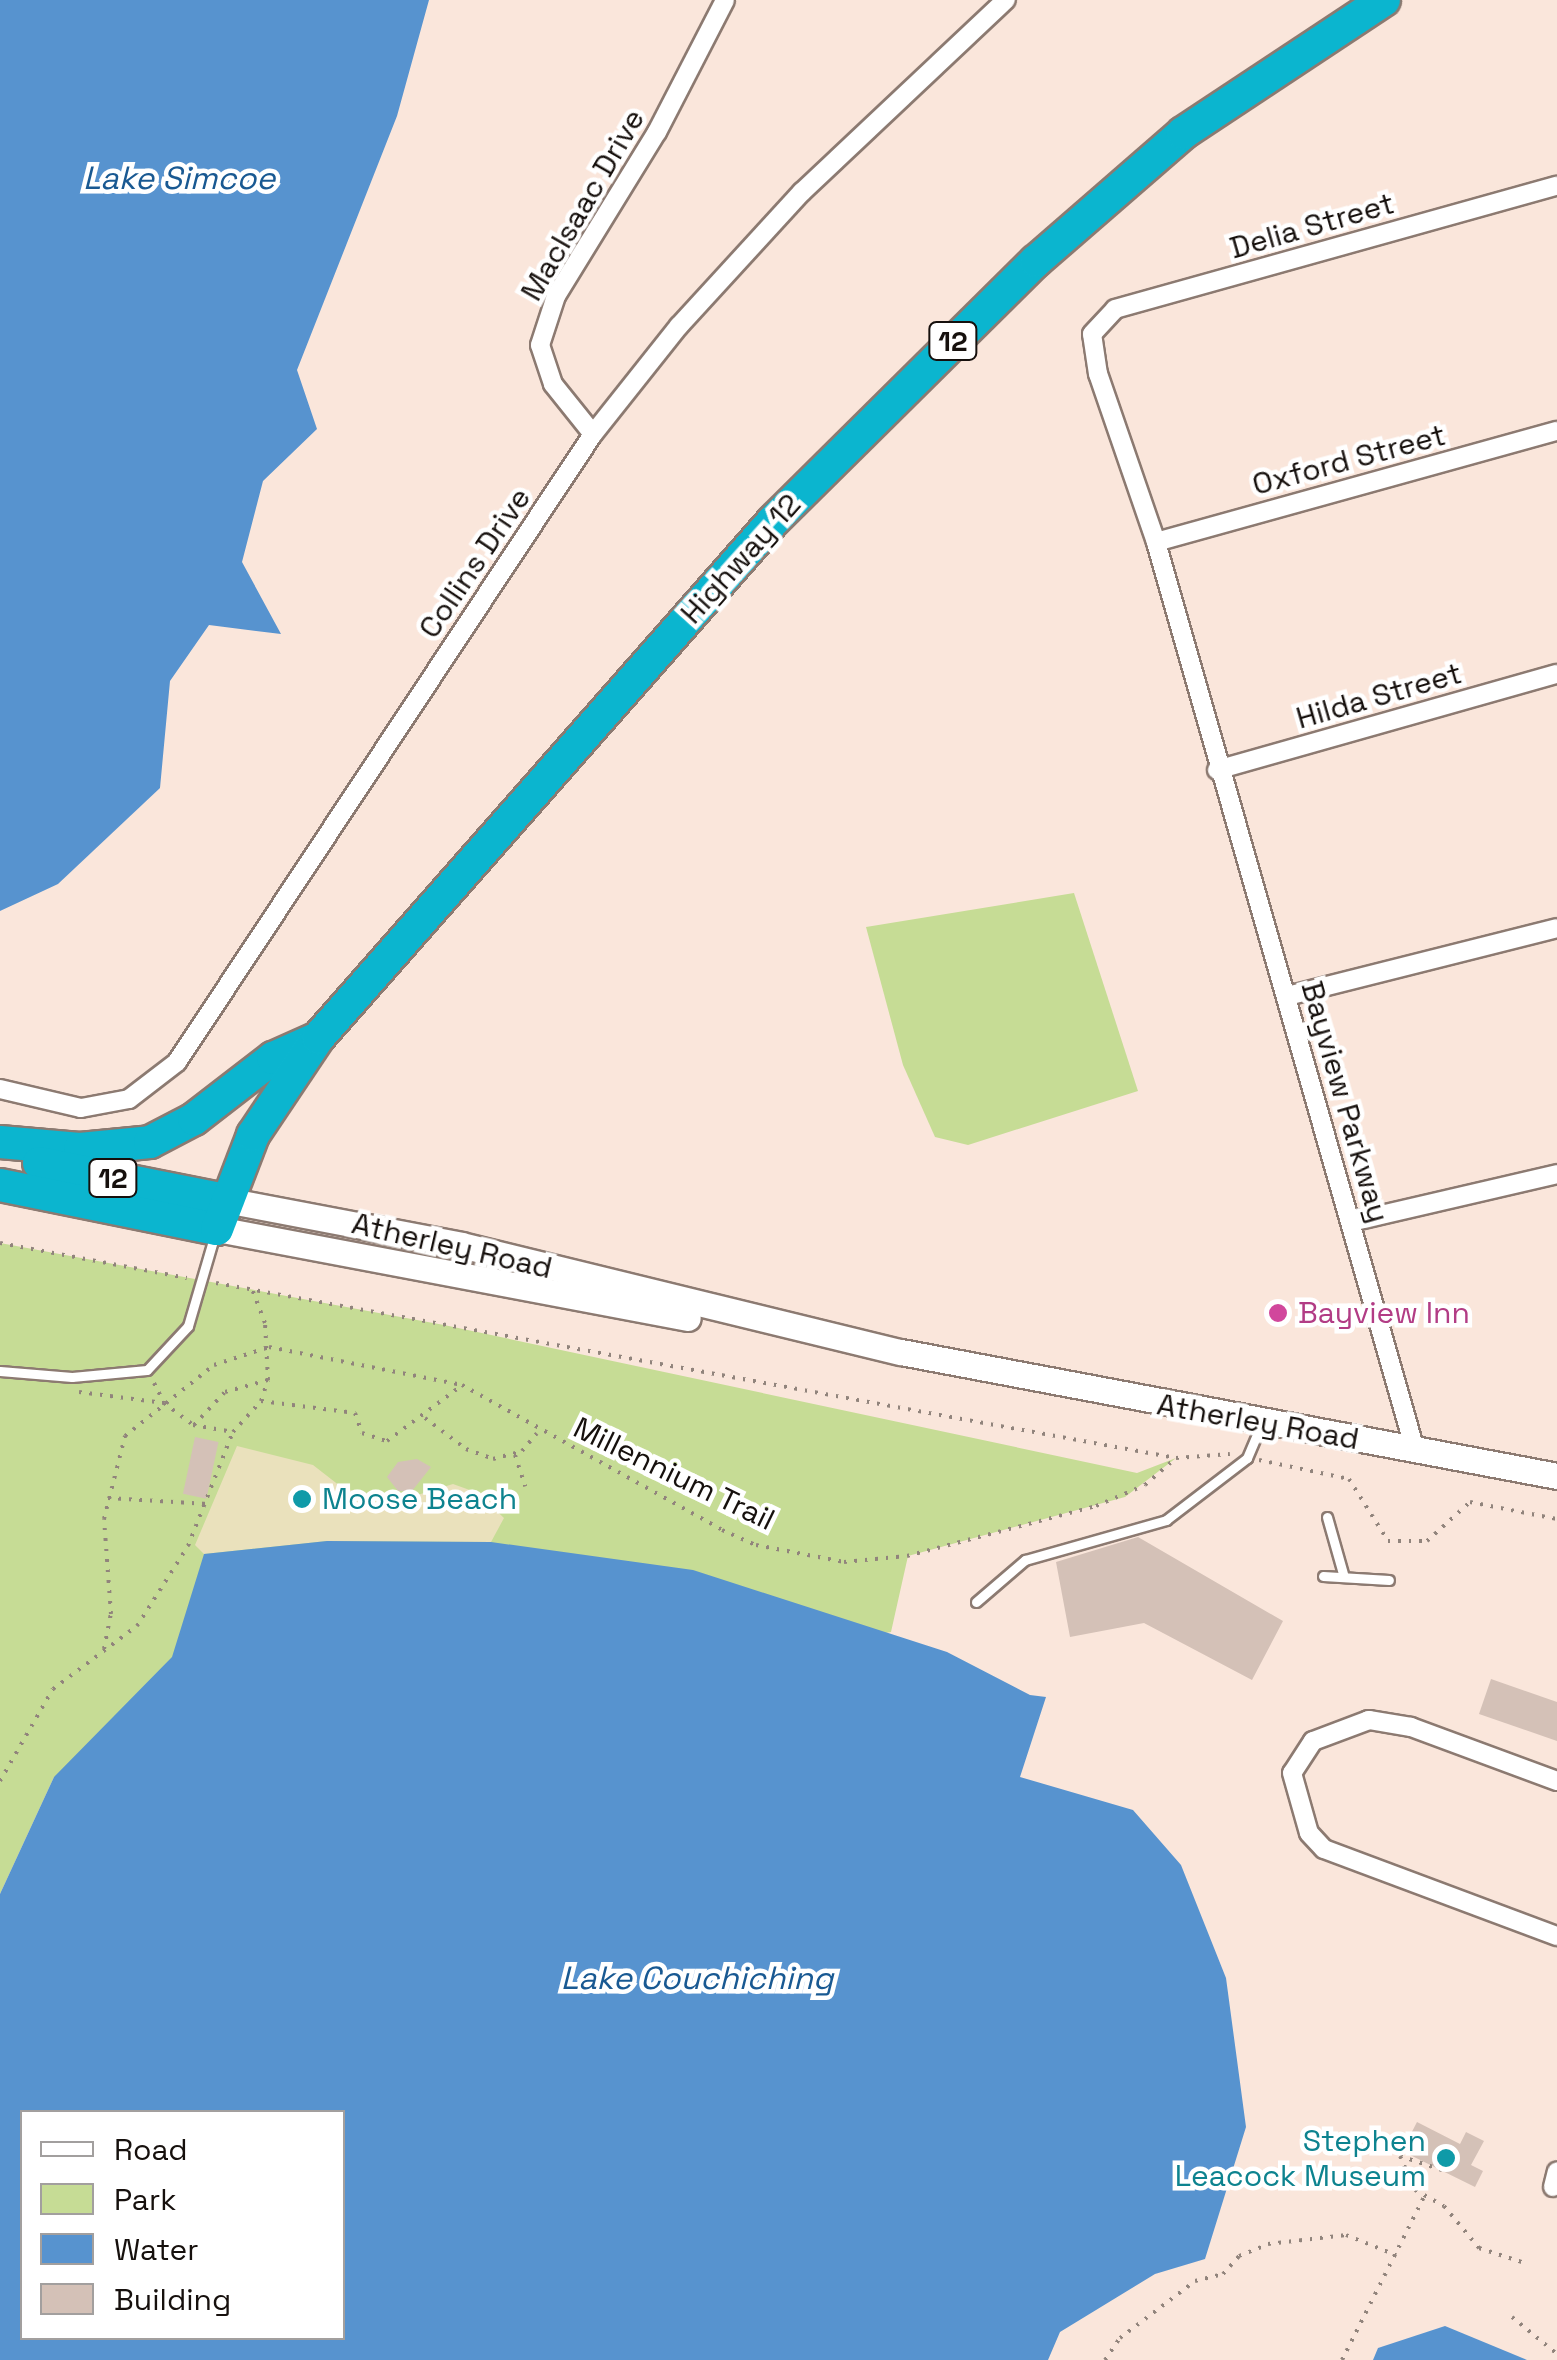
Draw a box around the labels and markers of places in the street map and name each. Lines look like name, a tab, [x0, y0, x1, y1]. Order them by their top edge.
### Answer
place label: Bayview Inn	[1298, 1295, 1470, 1331]
marker: Bayview Inn	[1267, 1302, 1289, 1324]
place label: Moose Beach	[322, 1481, 517, 1517]
marker: Moose Beach	[291, 1488, 313, 1510]
place label: Stephen Leacock Museum	[1175, 2123, 1426, 2194]
marker: Stephen Leacock Museum	[1435, 2147, 1457, 2169]

